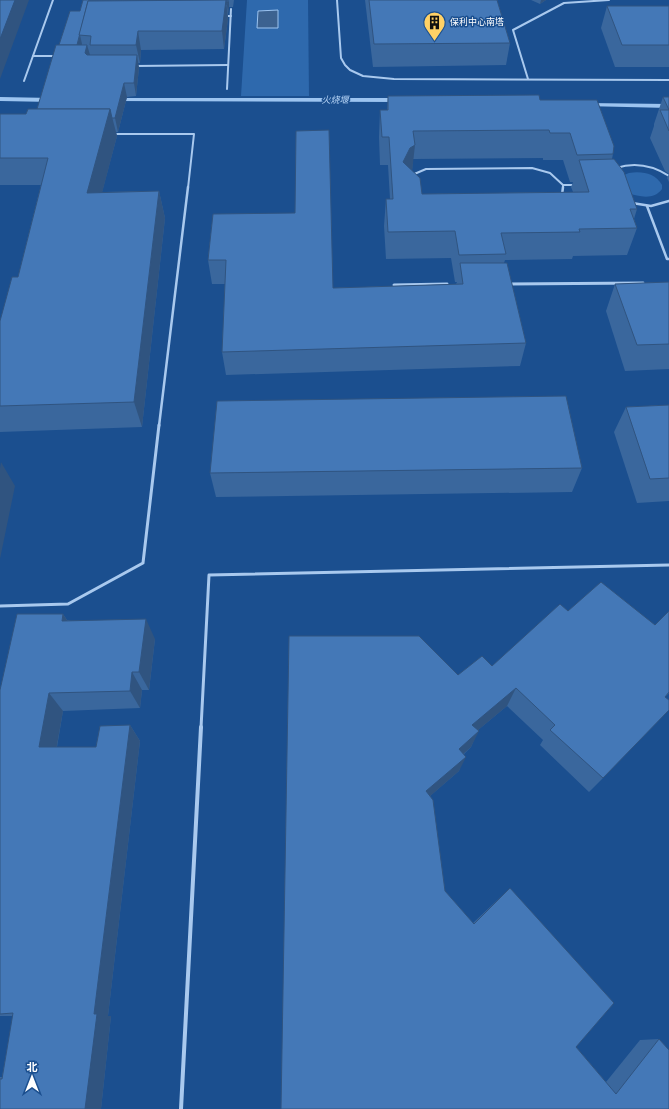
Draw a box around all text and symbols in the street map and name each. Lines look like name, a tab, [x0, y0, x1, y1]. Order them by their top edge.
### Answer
building icon: 保利中心南塔	[422, 9, 448, 42]
place label: 保利中心南塔	[450, 16, 504, 27]
water label: 火烧堰	[321, 94, 350, 105]
north arrow	[12, 1057, 52, 1097]
text: 北	[27, 1060, 38, 1074]

